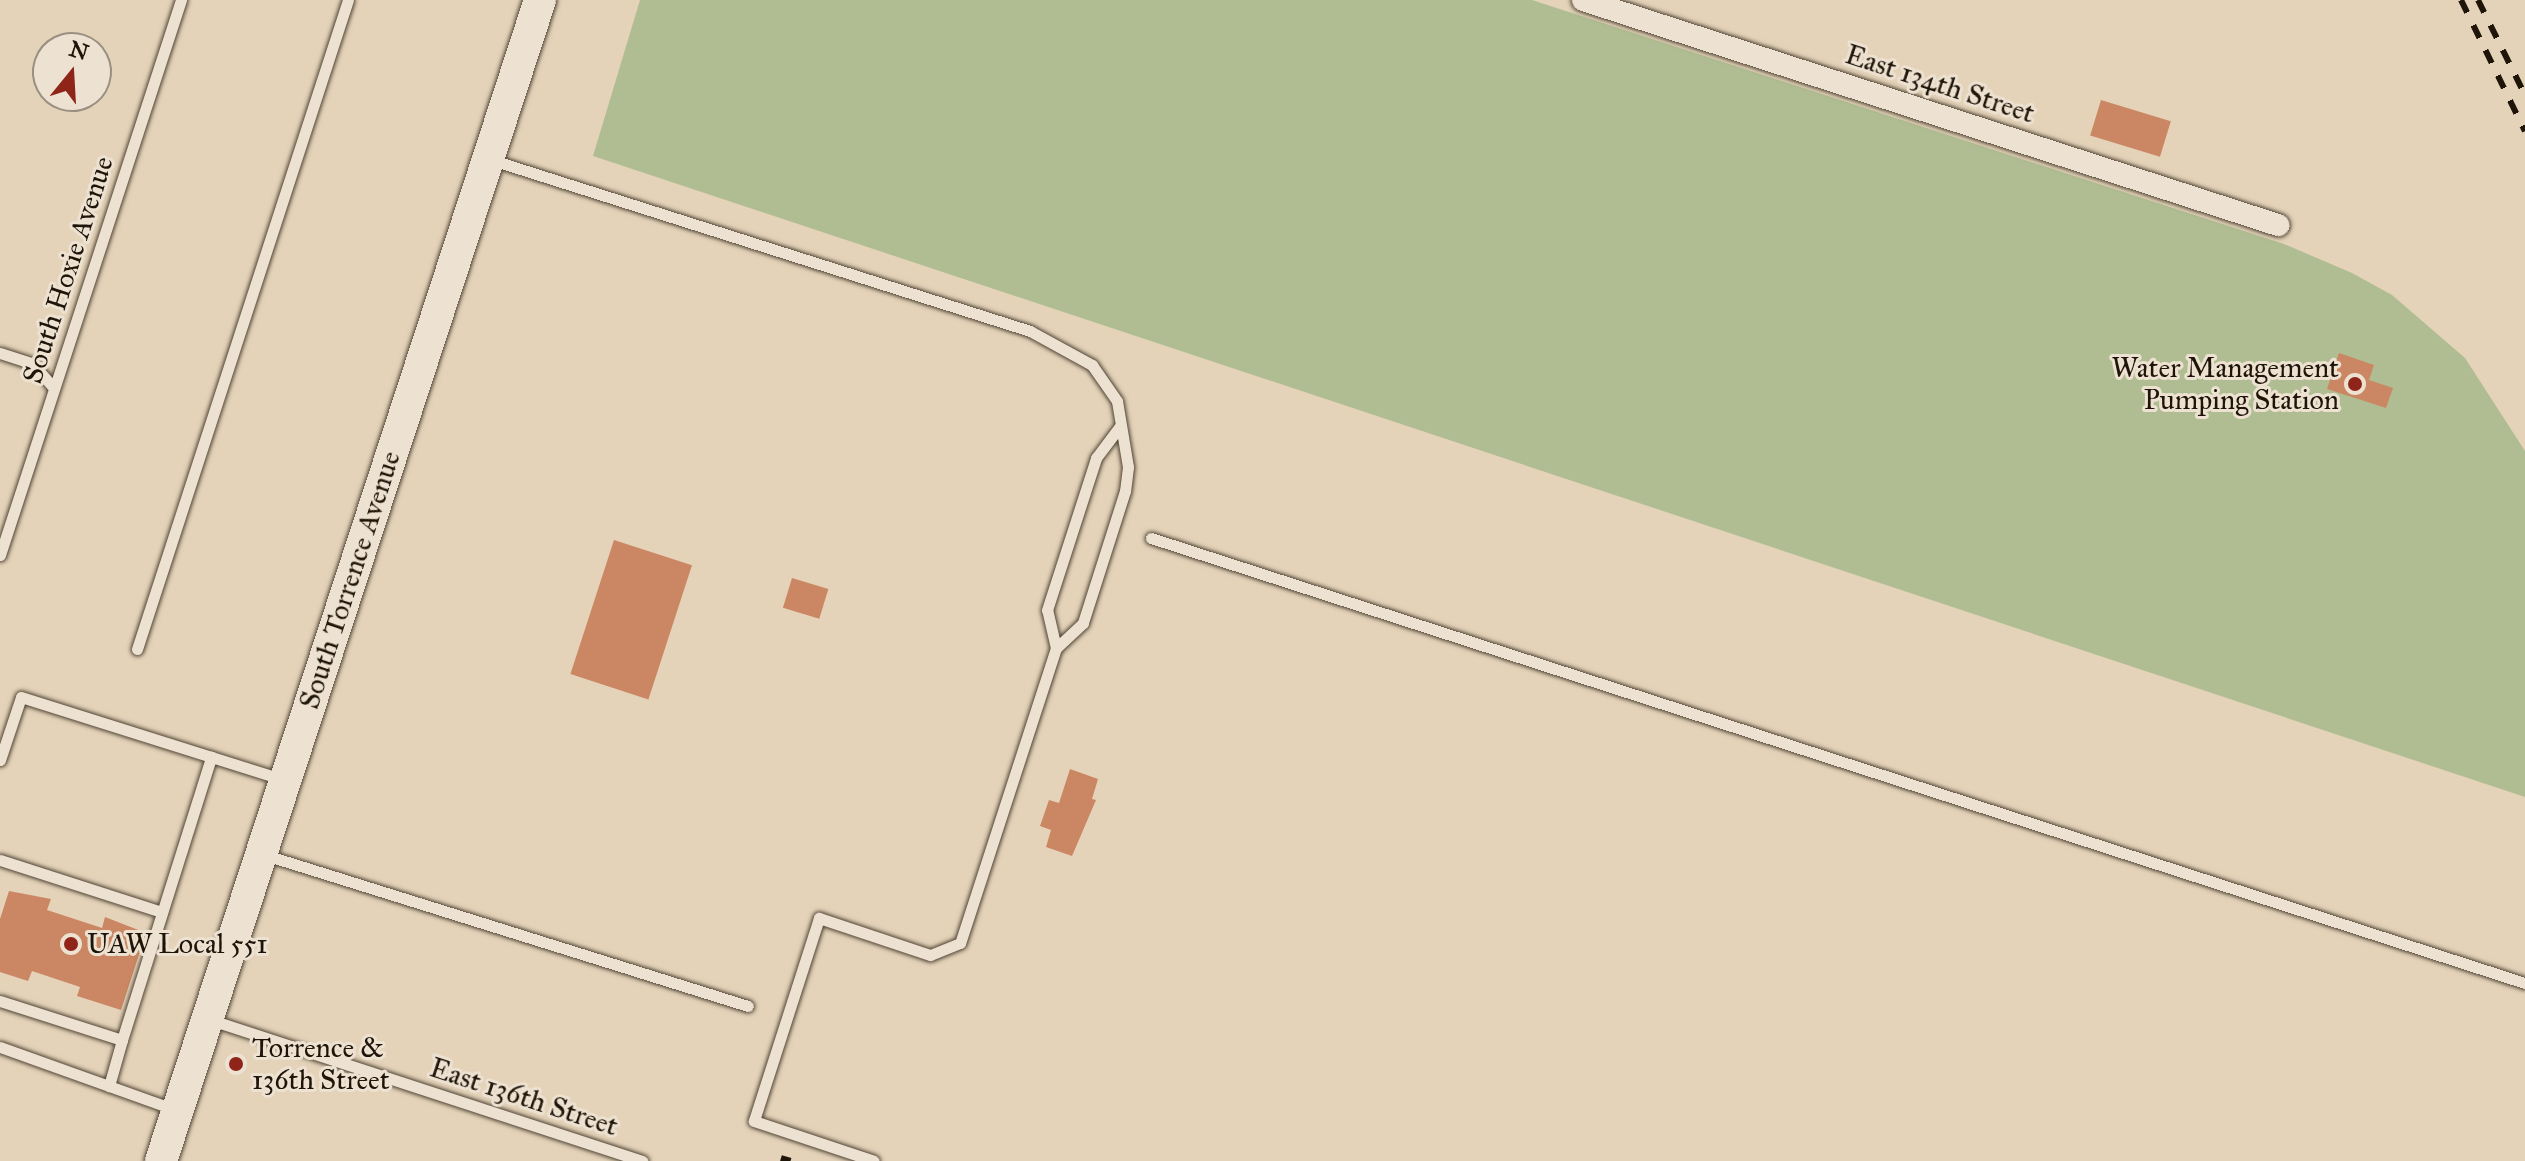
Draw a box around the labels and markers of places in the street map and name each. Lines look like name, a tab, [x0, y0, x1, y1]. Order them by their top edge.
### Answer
place label: Water Management Pumping Station	[2111, 351, 2339, 417]
marker: Water Management Pumping Station	[2346, 375, 2364, 393]
place label: UAW Local 551	[87, 927, 268, 961]
marker: UAW Local 551	[62, 935, 80, 953]
place label: Torrence & 136th Street	[252, 1031, 390, 1097]
marker: Torrence & 136th Street	[227, 1055, 245, 1073]

